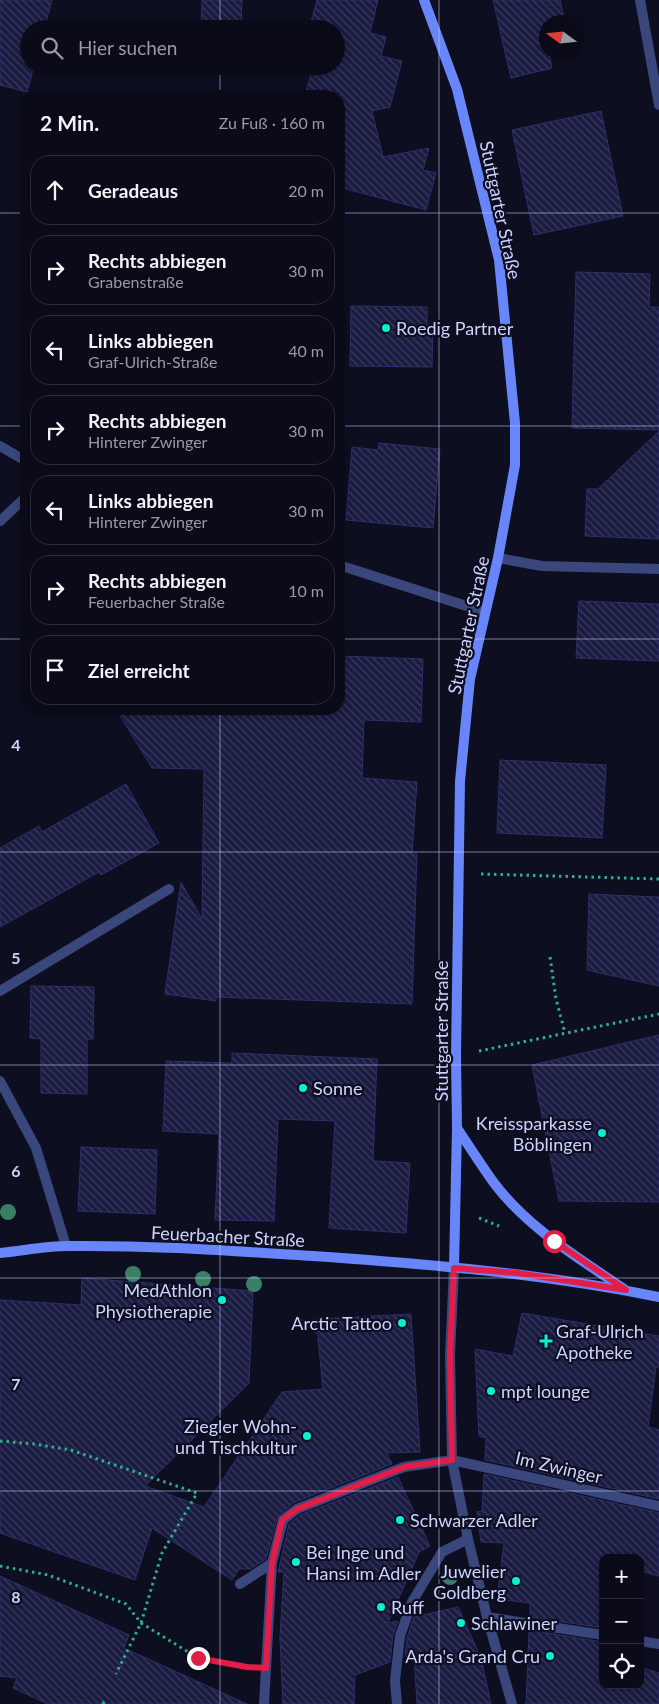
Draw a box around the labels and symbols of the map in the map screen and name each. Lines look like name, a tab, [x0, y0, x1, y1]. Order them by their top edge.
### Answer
north arrow	[539, 15, 584, 60]
street label: Stuttgarter Straße	[476, 139, 526, 281]
place label: Roedig Partner	[396, 317, 514, 339]
marker: Roedig Partner	[380, 322, 392, 334]
street label: Stuttgarter Straße	[443, 554, 493, 696]
text: 4	[11, 735, 21, 754]
text: 5	[11, 948, 21, 967]
street label: Stuttgarter Straße	[430, 961, 452, 1101]
place label: Sonne	[313, 1077, 363, 1099]
marker: Sonne	[297, 1082, 309, 1094]
place label: Kreissparkasse Böblingen	[476, 1112, 592, 1155]
marker: Kreissparkasse Böblingen	[596, 1127, 608, 1139]
text: 6	[11, 1161, 21, 1180]
street label: Feuerbacher Straße	[150, 1221, 306, 1251]
route start	[543, 1230, 566, 1253]
place label: MedAthlon Physiotherapie	[95, 1279, 212, 1322]
marker: MedAthlon Physiotherapie	[216, 1294, 228, 1306]
place label: Arctic Tattoo	[291, 1312, 392, 1334]
marker: Arctic Tattoo	[396, 1317, 408, 1329]
place label: Graf-Ulrich Apotheke	[556, 1320, 644, 1363]
marker: Graf-Ulrich Apotheke	[540, 1335, 552, 1347]
text: 7	[11, 1374, 21, 1393]
place label: mpt lounge	[501, 1380, 590, 1402]
marker: mpt lounge	[485, 1385, 497, 1397]
place label: Ziegler Wohn- und Tischkultur	[175, 1415, 297, 1458]
marker: Ziegler Wohn- und Tischkultur	[301, 1430, 313, 1442]
street label: Im Zwinger	[513, 1446, 605, 1488]
place label: Schwarzer Adler	[410, 1509, 538, 1531]
marker: Schwarzer Adler	[394, 1514, 406, 1526]
place label: Bei Inge und Hansi im Adler	[306, 1541, 421, 1584]
marker: Bei Inge und Hansi im Adler	[290, 1556, 302, 1568]
place label: Juwelier Goldberg	[433, 1560, 506, 1603]
marker: Juwelier Goldberg	[510, 1575, 522, 1587]
text: 8	[11, 1587, 21, 1606]
place label: Ruff	[391, 1596, 424, 1618]
marker: Ruff	[375, 1601, 387, 1613]
place label: Schlawiner	[471, 1612, 557, 1634]
marker: Schlawiner	[455, 1617, 467, 1629]
place label: Arda's Grand Cru	[405, 1645, 540, 1667]
route end	[187, 1647, 210, 1670]
marker: Arda's Grand Cru	[544, 1650, 556, 1662]

